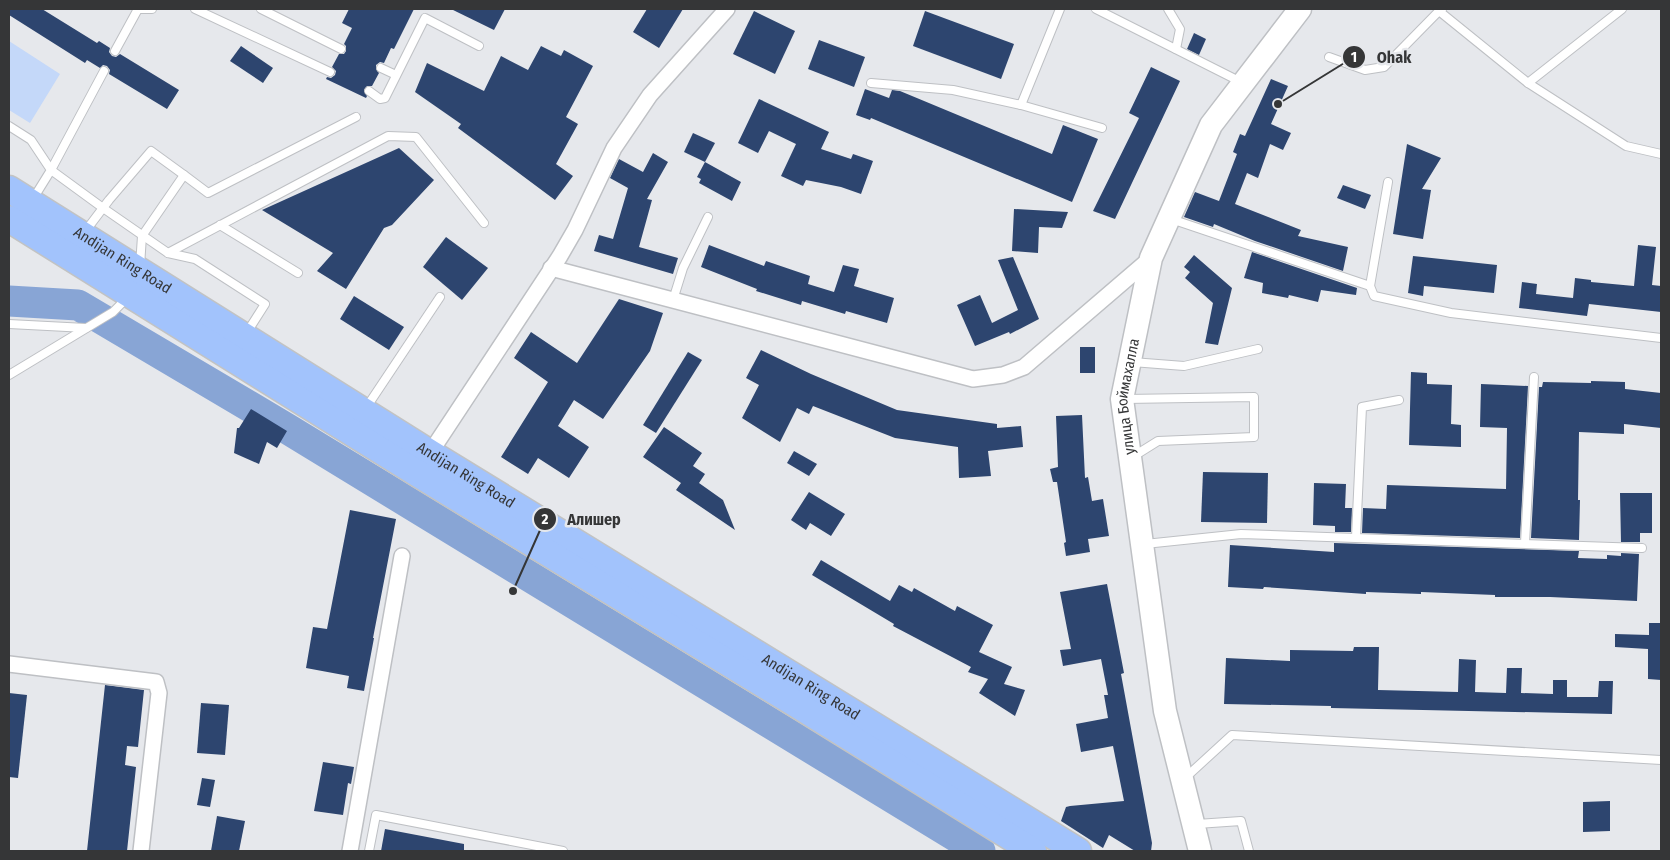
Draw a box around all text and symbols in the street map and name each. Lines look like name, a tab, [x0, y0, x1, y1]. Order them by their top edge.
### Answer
callout: Ohak	[1342, 42, 1421, 73]
text: 1	[1351, 48, 1357, 66]
text: Ohak	[1377, 48, 1412, 67]
street label: Andijan Ring Road	[70, 223, 175, 298]
street label: улица Боймахалла	[1113, 337, 1143, 456]
street label: Andijan Ring Road	[414, 438, 518, 512]
callout: Алишер	[533, 504, 631, 535]
text: 2	[541, 510, 549, 528]
text: Алишер	[566, 510, 621, 529]
street label: Andijan Ring Road	[759, 650, 863, 724]

